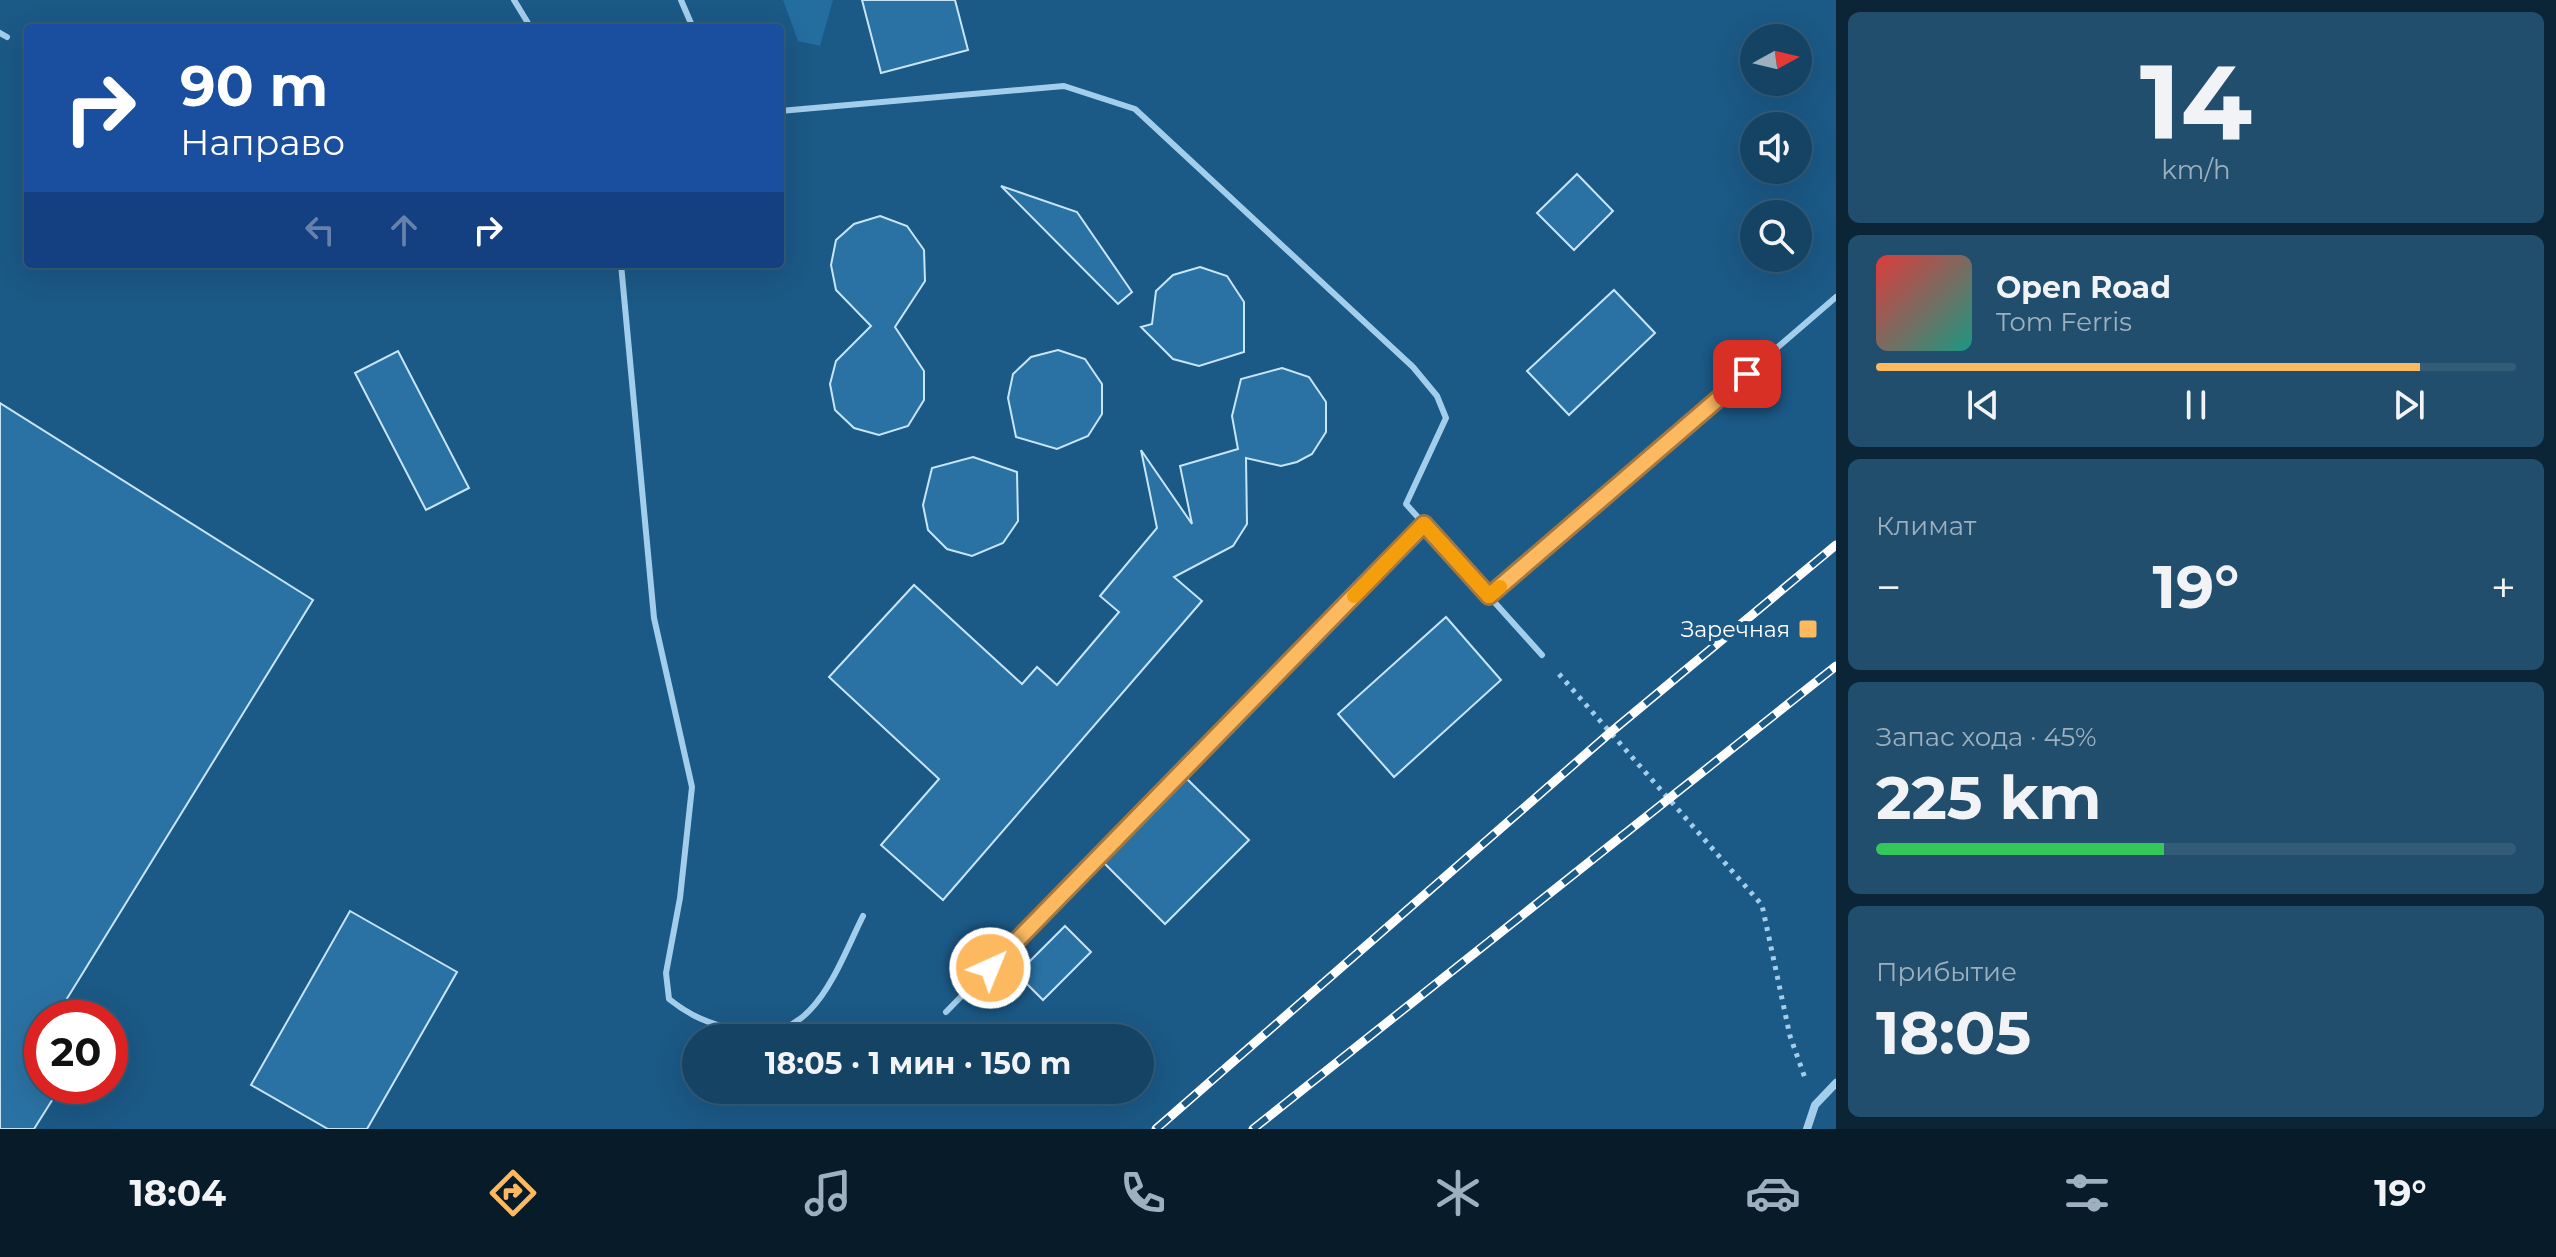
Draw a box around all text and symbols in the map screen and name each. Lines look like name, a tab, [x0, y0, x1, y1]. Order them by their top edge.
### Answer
north arrow	[1740, 24, 1812, 96]
map controls	[1740, 24, 1812, 272]
text: 14	[2140, 38, 2252, 165]
text: 90 m	[180, 52, 328, 120]
icon: right	[48, 56, 152, 160]
button: sound	[1740, 112, 1812, 184]
text: Направо	[180, 120, 345, 164]
text: km/h	[2161, 154, 2231, 186]
button: search	[1740, 200, 1812, 272]
icon: left	[298, 208, 342, 252]
icon: ahead	[382, 208, 426, 252]
icon: right	[466, 208, 510, 252]
text: Open Road	[1996, 269, 2171, 306]
text: Tom Ferris	[1996, 306, 2132, 338]
pin	[1713, 340, 1781, 408]
icon: arrive	[1725, 352, 1769, 396]
icon: previous	[1961, 383, 2005, 427]
icon: pause	[2174, 383, 2218, 427]
icon: next	[2387, 383, 2431, 427]
text: Климат	[1876, 510, 1976, 542]
text: 19°	[2153, 550, 2239, 623]
text: −	[1876, 560, 1901, 614]
text: +	[2491, 560, 2516, 614]
place label: Заречная	[1681, 616, 1790, 643]
marker: Заречная	[1797, 618, 1819, 640]
text: Запас хода · 45%	[1876, 721, 2097, 753]
text: 225 km	[1876, 761, 2102, 834]
position arrow	[948, 926, 1032, 1010]
text: Прибытие	[1876, 956, 2017, 988]
text: 18:05	[1876, 996, 2031, 1069]
speed limit sign: 20	[24, 1000, 128, 1104]
text: 18:05 · 1 мин · 150 m	[765, 1045, 1071, 1082]
icon: directions	[485, 1165, 541, 1221]
icon: music	[800, 1165, 856, 1221]
icon: phone	[1115, 1165, 1171, 1221]
icon: climate	[1430, 1165, 1486, 1221]
icon: car	[1745, 1165, 1801, 1221]
icon: filters	[2059, 1165, 2115, 1221]
text: 18:04	[129, 1171, 226, 1215]
text: 19°	[2374, 1171, 2426, 1215]

